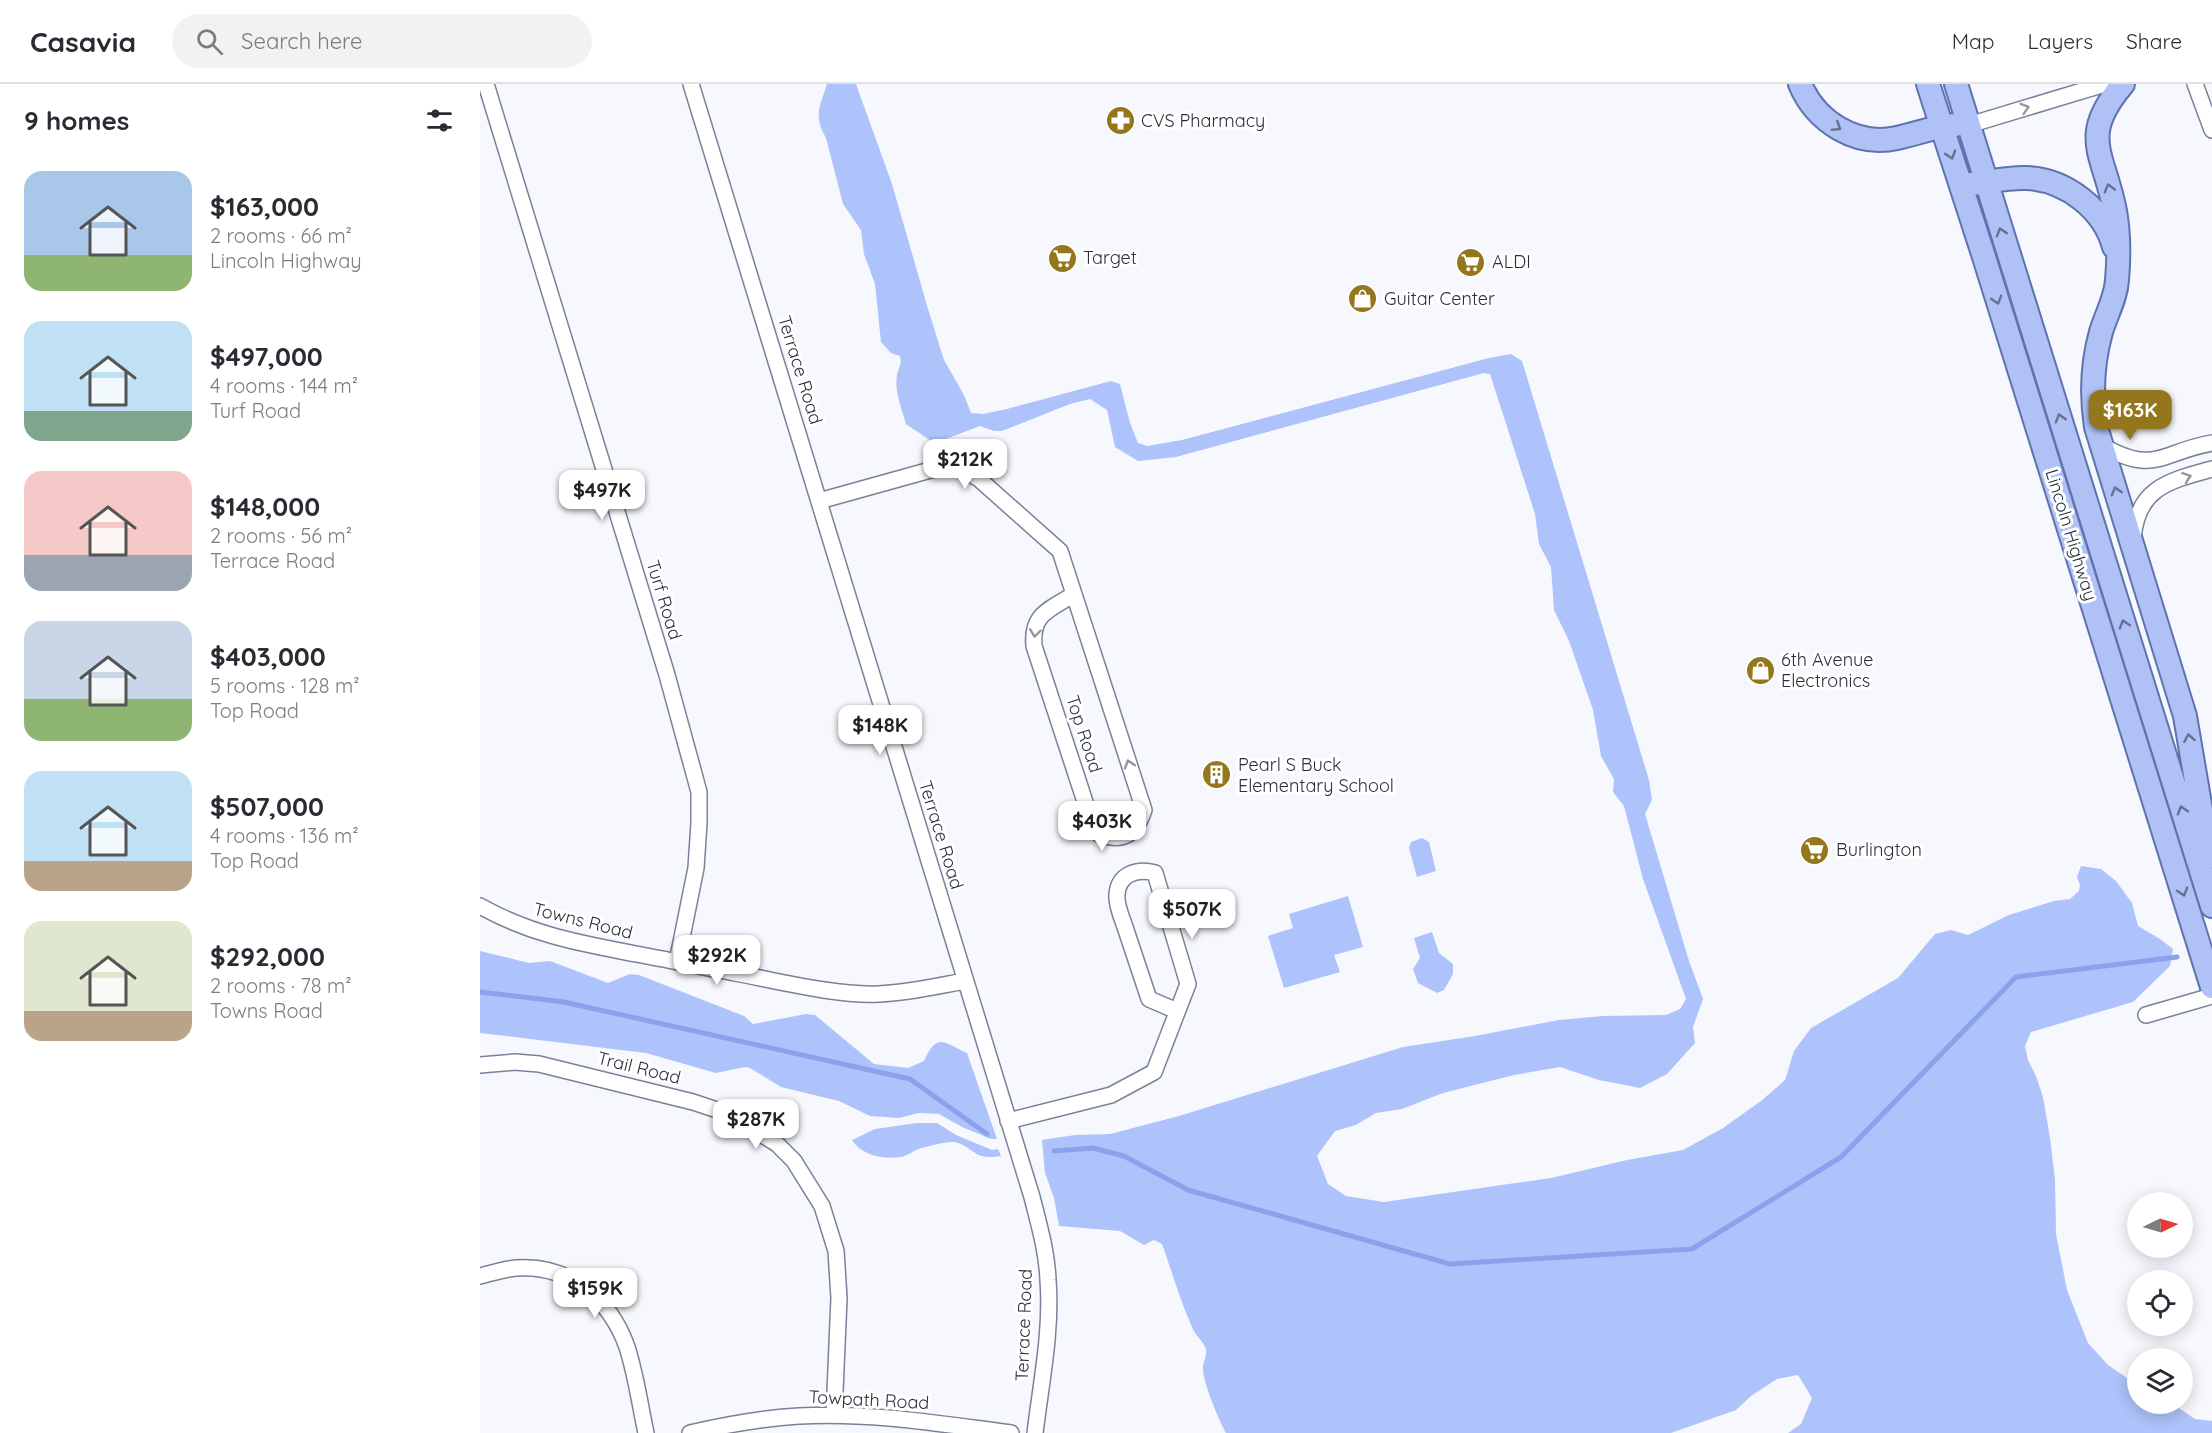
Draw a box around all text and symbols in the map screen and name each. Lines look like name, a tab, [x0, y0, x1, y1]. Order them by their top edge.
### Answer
search box	[172, 14, 592, 68]
text: Casavia	[30, 24, 136, 59]
icon: search	[193, 25, 226, 58]
text: Search here	[241, 27, 363, 55]
text: Map	[1952, 28, 1995, 54]
text: Layers	[2028, 28, 2093, 54]
text: Share	[2126, 28, 2182, 54]
one-way arrow	[2019, 103, 2030, 115]
text: 9 homes	[24, 104, 129, 137]
icon: filters	[423, 104, 456, 137]
pharmacy icon: CVS Pharmacy	[1104, 105, 1136, 137]
place label: CVS Pharmacy	[1141, 109, 1265, 132]
one-way arrow	[1831, 120, 1842, 131]
one-way arrow	[1944, 149, 1956, 160]
one-way arrow	[2104, 183, 2116, 194]
text: $163,000	[210, 190, 319, 223]
icon: home	[72, 195, 144, 267]
text: 2 rooms · 66 m²	[210, 223, 352, 248]
one-way arrow	[1996, 227, 2009, 238]
supermarket icon: Target	[1046, 242, 1078, 274]
place label: Target	[1083, 246, 1137, 269]
supermarket icon: ALDI	[1455, 246, 1487, 278]
text: Lincoln Highway	[210, 248, 362, 273]
place label: ALDI	[1492, 250, 1531, 273]
shop icon: Guitar Center	[1347, 283, 1379, 315]
place label: Guitar Center	[1384, 287, 1495, 310]
one-way arrow	[1990, 294, 2002, 305]
street label: Terrace Road	[773, 313, 828, 427]
text: $497,000	[210, 340, 323, 373]
icon: home	[72, 345, 144, 417]
text: 4 rooms · 144 m²	[210, 373, 358, 398]
pin: $163K	[2088, 390, 2172, 441]
text: $163K	[2103, 397, 2157, 422]
text: Turf Road	[210, 398, 301, 423]
one-way arrow	[2054, 413, 2067, 424]
pin: $212K	[923, 439, 1007, 490]
text: $212K	[937, 446, 993, 471]
street label: Lincoln Highway	[2041, 466, 2102, 603]
pin: $497K	[560, 470, 644, 521]
one-way arrow	[2181, 472, 2192, 485]
text: $497K	[573, 477, 631, 502]
one-way arrow	[2111, 486, 2123, 497]
text: $148,000	[210, 490, 320, 523]
icon: home	[72, 495, 144, 567]
text: 2 rooms · 56 m²	[210, 523, 352, 548]
text: Terrace Road	[210, 548, 335, 573]
street label: Turf Road	[642, 557, 687, 642]
one-way arrow	[2119, 619, 2131, 630]
one-way arrow	[1029, 628, 1042, 637]
text: $403,000	[210, 640, 326, 673]
icon: home	[72, 645, 144, 717]
place label: 6th Avenue Electronics	[1781, 648, 1873, 692]
shop icon: 6th Avenue Electronics	[1744, 654, 1776, 686]
text: 5 rooms · 128 m²	[210, 673, 360, 698]
street label: Top Road	[1061, 692, 1108, 775]
text: Top Road	[210, 698, 299, 723]
pin: $148K	[838, 705, 922, 756]
text: $148K	[852, 712, 908, 737]
one-way arrow	[2184, 733, 2196, 743]
place label: Pearl S Buck Elementary School	[1238, 753, 1394, 797]
one-way arrow	[1124, 759, 1137, 770]
building icon: Pearl S Buck Elementary School	[1201, 759, 1233, 791]
street label: Terrace Road	[914, 778, 969, 892]
text: $507,000	[210, 790, 324, 823]
icon: home	[72, 795, 144, 867]
pin: $403K	[1060, 801, 1144, 852]
one-way arrow	[2177, 805, 2189, 816]
text: $403K	[1072, 808, 1132, 833]
text: 4 rooms · 136 m²	[210, 823, 359, 848]
supermarket icon: Burlington	[1799, 834, 1831, 866]
place label: Burlington	[1836, 838, 1922, 861]
text: Top Road	[210, 848, 299, 873]
one-way arrow	[2175, 886, 2188, 897]
pin: $507K	[1150, 889, 1234, 940]
text: $507K	[1162, 896, 1222, 921]
street label: Towns Road	[531, 897, 635, 944]
pin: $292K	[675, 935, 759, 986]
text: $292,000	[210, 940, 325, 973]
text: $292K	[687, 942, 747, 967]
icon: home	[72, 945, 144, 1017]
text: 2 rooms · 78 m²	[210, 973, 352, 998]
text: Towns Road	[210, 998, 323, 1023]
street label: Trail Road	[595, 1046, 683, 1089]
pin: $287K	[714, 1099, 798, 1150]
text: $287K	[727, 1106, 785, 1131]
north arrow	[2127, 1192, 2193, 1258]
map controls	[2127, 1192, 2193, 1414]
pin: $159K	[553, 1268, 637, 1319]
street label: Terrace Road	[1010, 1268, 1037, 1382]
button: locate	[2127, 1270, 2193, 1336]
text: $159K	[567, 1275, 623, 1300]
button: layers	[2127, 1348, 2193, 1414]
street label: Towpath Road	[808, 1385, 930, 1414]

